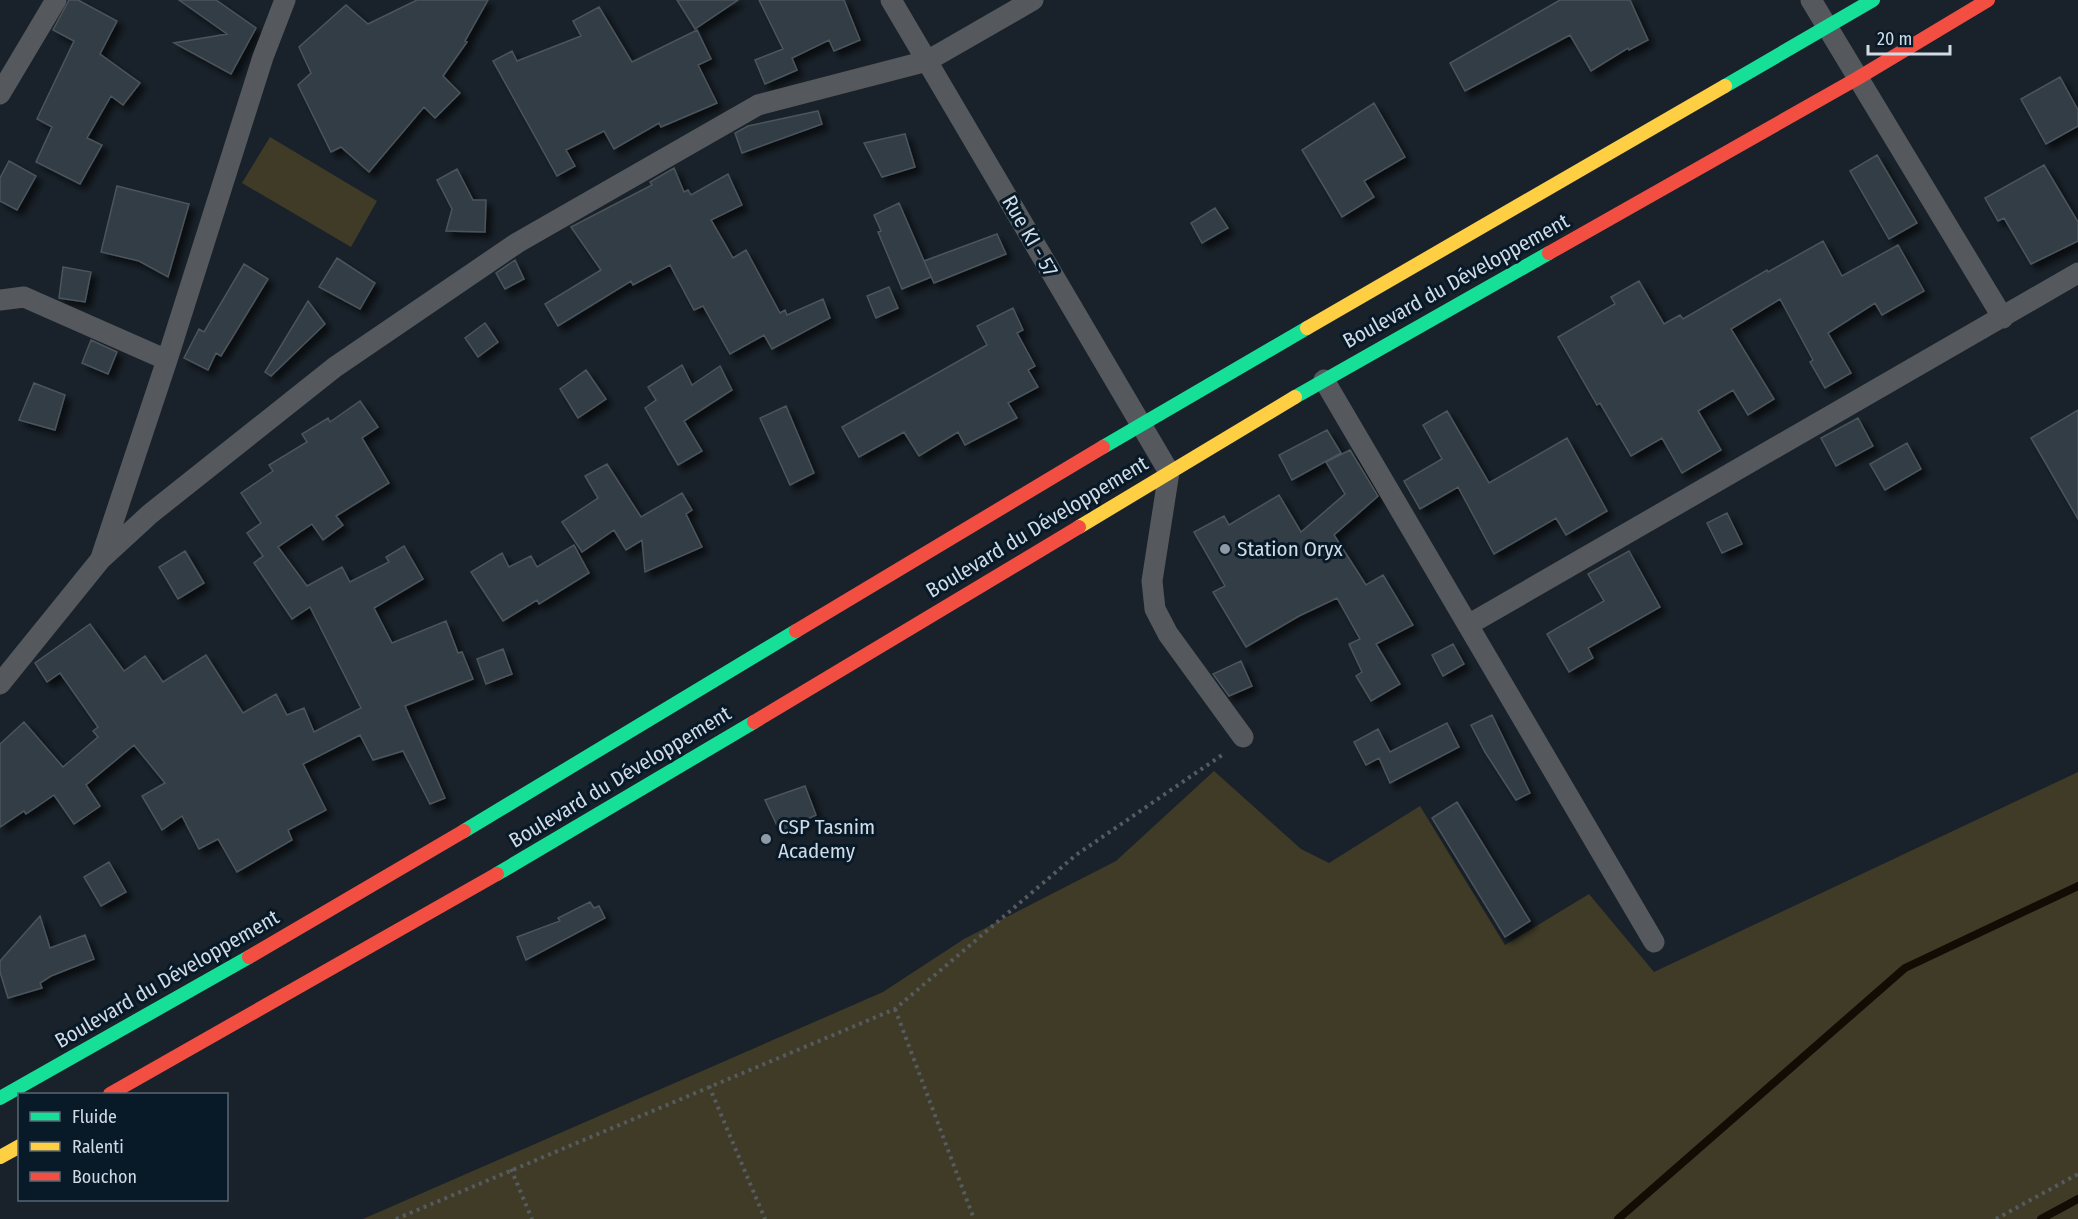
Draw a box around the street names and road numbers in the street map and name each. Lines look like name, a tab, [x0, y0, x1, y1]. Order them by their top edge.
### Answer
street label: Rue KI - 57	[996, 191, 1064, 281]
street label: Boulevard du Développement	[1338, 208, 1574, 354]
street label: Boulevard du Développement	[921, 450, 1153, 604]
street label: Boulevard du Développement	[504, 700, 736, 854]
street label: Boulevard du Développement	[50, 904, 284, 1054]

